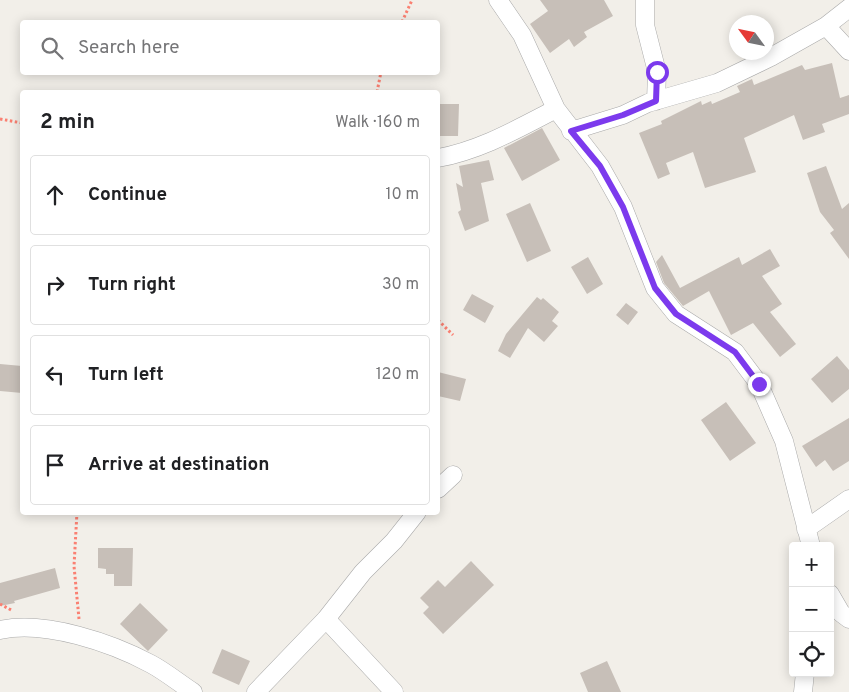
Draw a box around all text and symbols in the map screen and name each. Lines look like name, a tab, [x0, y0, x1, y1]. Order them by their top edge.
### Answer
north arrow	[729, 15, 774, 60]
search box	[20, 20, 440, 75]
icon: search	[38, 34, 66, 62]
text: Search here	[78, 36, 180, 60]
route start	[646, 61, 669, 84]
text: 2 min	[40, 109, 95, 136]
text: Walk · 160 m	[335, 113, 420, 133]
icon: ahead	[41, 181, 69, 209]
text: Continue	[88, 183, 167, 207]
text: 10 m	[385, 185, 419, 205]
icon: right	[41, 271, 69, 299]
text: Turn right	[88, 273, 176, 297]
text: 30 m	[382, 275, 419, 295]
icon: left	[41, 361, 69, 389]
text: Turn left	[88, 363, 164, 387]
text: 120 m	[376, 365, 419, 385]
route end	[748, 373, 771, 396]
icon: arrive	[41, 451, 69, 479]
text: Arrive at destination	[88, 453, 269, 477]
map controls	[789, 542, 834, 677]
button: +	[789, 542, 834, 587]
button: −	[789, 587, 834, 632]
button: locate	[789, 632, 834, 677]

